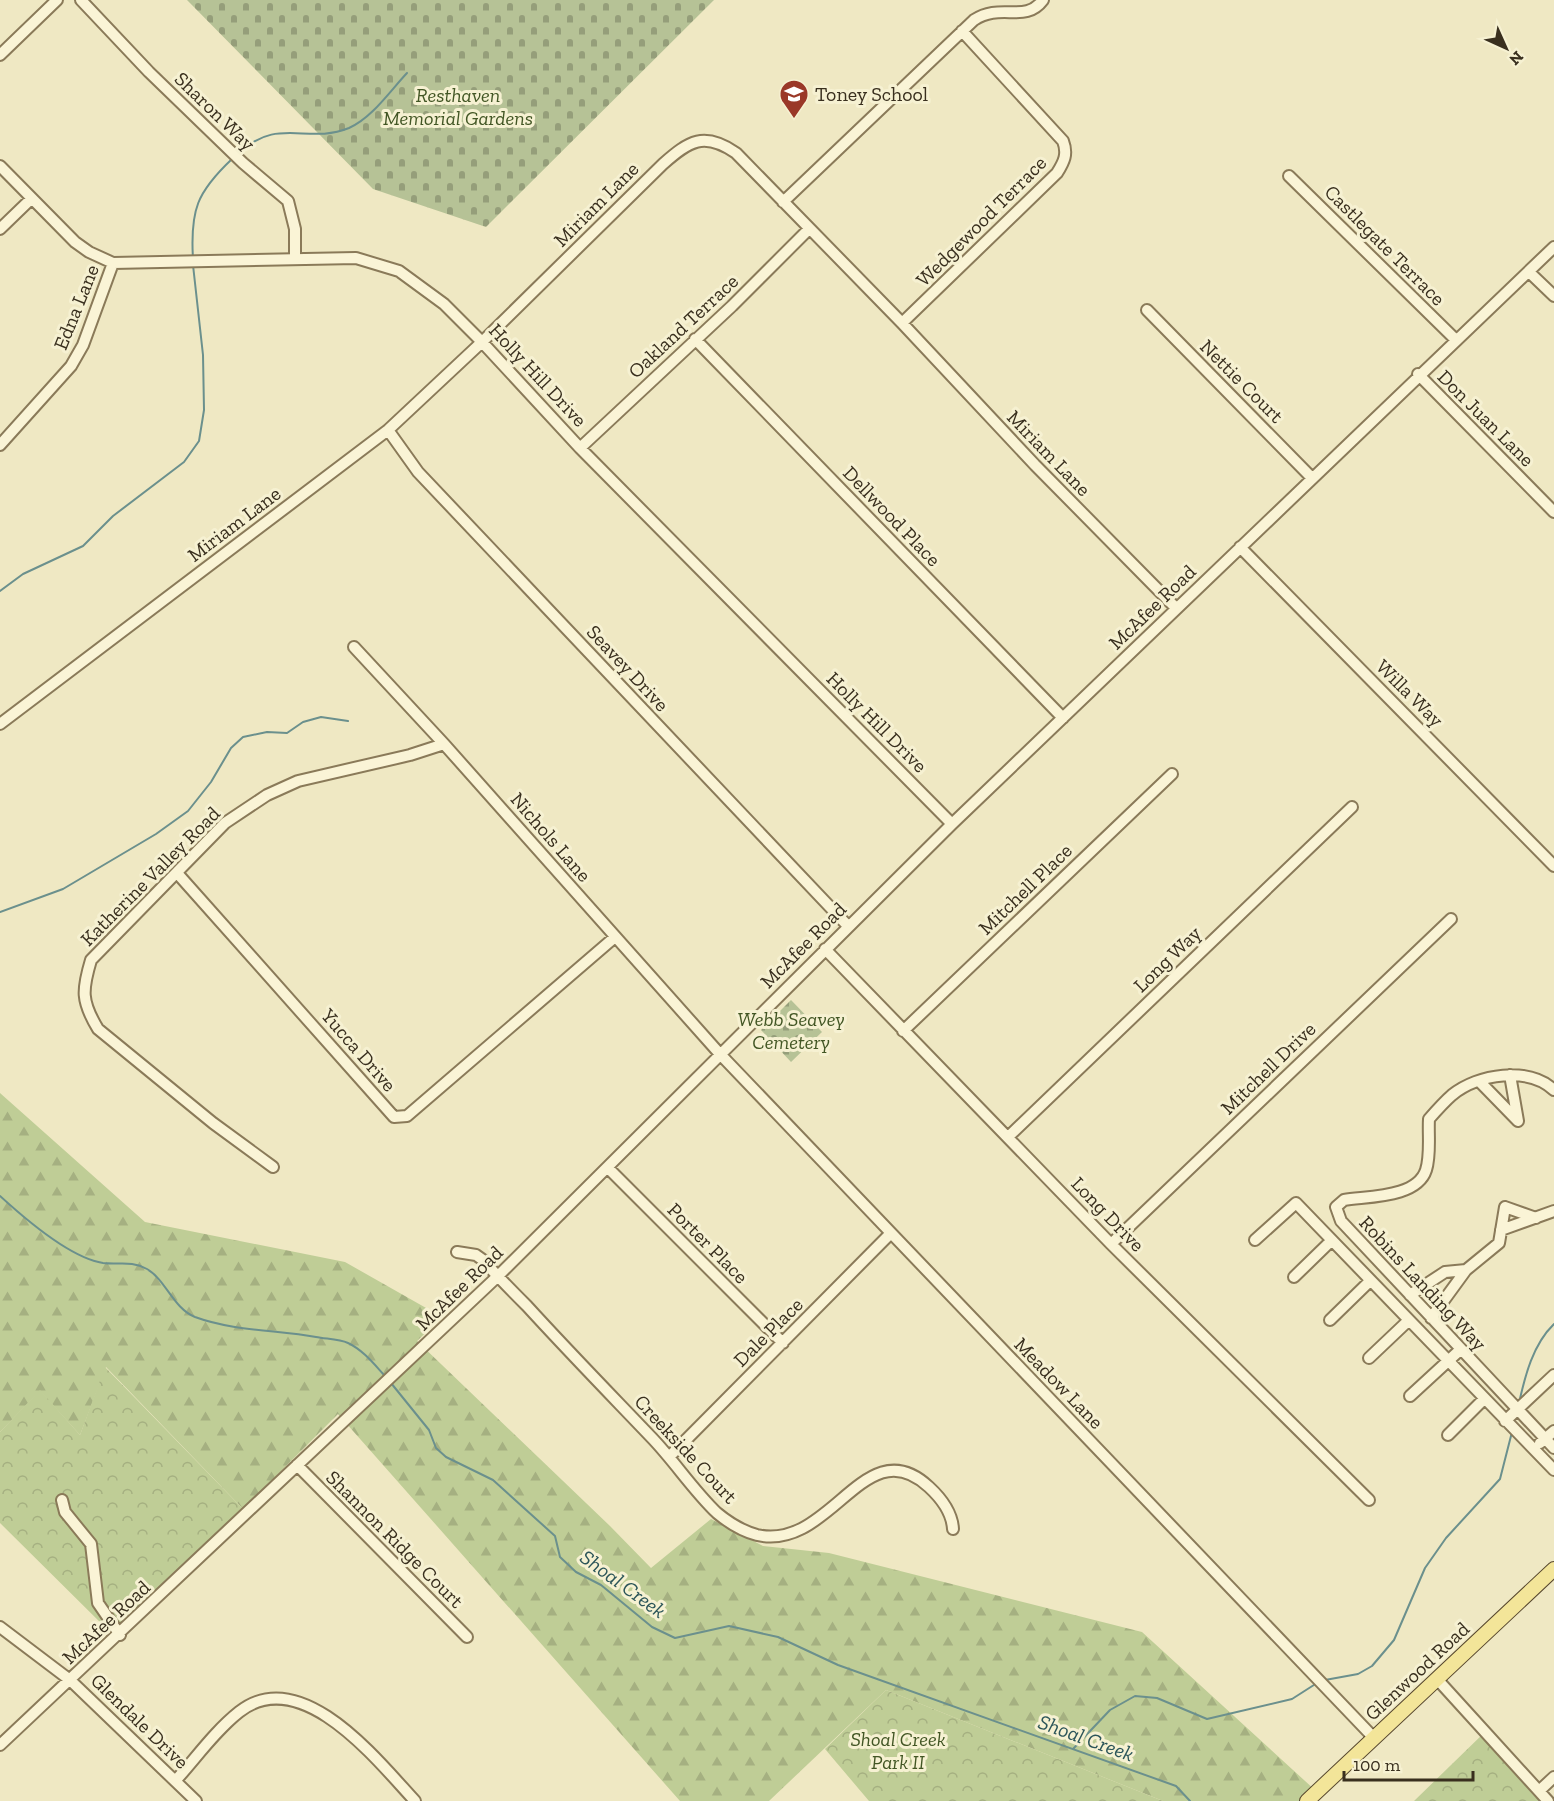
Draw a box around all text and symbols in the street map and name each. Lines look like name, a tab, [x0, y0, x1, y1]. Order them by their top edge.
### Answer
north arrow	[1476, 18, 1536, 78]
text: N	[1505, 47, 1527, 69]
street label: Sharon Way	[170, 67, 261, 156]
school or university icon: Toney School	[778, 78, 810, 120]
place label: Toney School	[815, 82, 928, 106]
park label: Resthaven Memorial Gardens	[383, 83, 533, 130]
street label: Wedgewood Terrace	[911, 151, 1051, 291]
street label: Miriam Lane	[549, 157, 643, 251]
street label: Castlegate Terrace	[1320, 180, 1450, 310]
street label: Edna Lane	[48, 261, 104, 353]
street label: Oakland Terrace	[623, 269, 743, 383]
street label: Holly Hill Drive	[484, 318, 592, 432]
street label: Nettie Court	[1195, 334, 1289, 428]
street label: Don Juan Lane	[1433, 365, 1539, 471]
street label: Miriam Lane	[1002, 405, 1096, 501]
street label: Dellwood Place	[838, 461, 946, 571]
street label: Miriam Lane	[183, 481, 285, 567]
street label: McAfee Road	[1103, 560, 1201, 654]
street label: Seavey Drive	[582, 620, 674, 716]
street label: Willa Way	[1371, 654, 1449, 732]
street label: Holly Hill Drive	[822, 667, 932, 777]
street label: Nichols Lane	[506, 787, 596, 887]
street label: Katherine Valley Road	[75, 801, 225, 951]
street label: Mitchell Place	[973, 838, 1077, 940]
street label: McAfee Road	[755, 897, 851, 993]
street label: Long Way	[1128, 920, 1206, 997]
street label: Yucca Drive	[316, 1003, 402, 1096]
park label: Webb Seavey Cemetery	[737, 1007, 845, 1054]
street label: Mitchell Drive	[1216, 1017, 1320, 1119]
street label: Long Drive	[1066, 1171, 1150, 1257]
street label: Porter Place	[663, 1198, 753, 1288]
street label: Robins Landing Way	[1354, 1211, 1492, 1356]
street label: McAfee Road	[410, 1241, 508, 1335]
street label: Dale Place	[728, 1292, 808, 1372]
street label: Meadow Lane	[1009, 1332, 1109, 1434]
street label: Creekside Court	[629, 1390, 743, 1509]
street label: Shannon Ridge Court	[321, 1465, 469, 1613]
water label: Shoal Creek	[576, 1544, 671, 1623]
street label: McAfee Road	[57, 1575, 155, 1669]
street label: Glenwood Road	[1360, 1617, 1474, 1725]
street label: Glendale Drive	[86, 1668, 194, 1774]
water label: Shoal Creek	[1035, 1709, 1137, 1766]
park label: Shoal Creek Park II	[850, 1727, 946, 1774]
scale bar	[1344, 1744, 1473, 1782]
text: 100 m	[1353, 1754, 1401, 1776]

